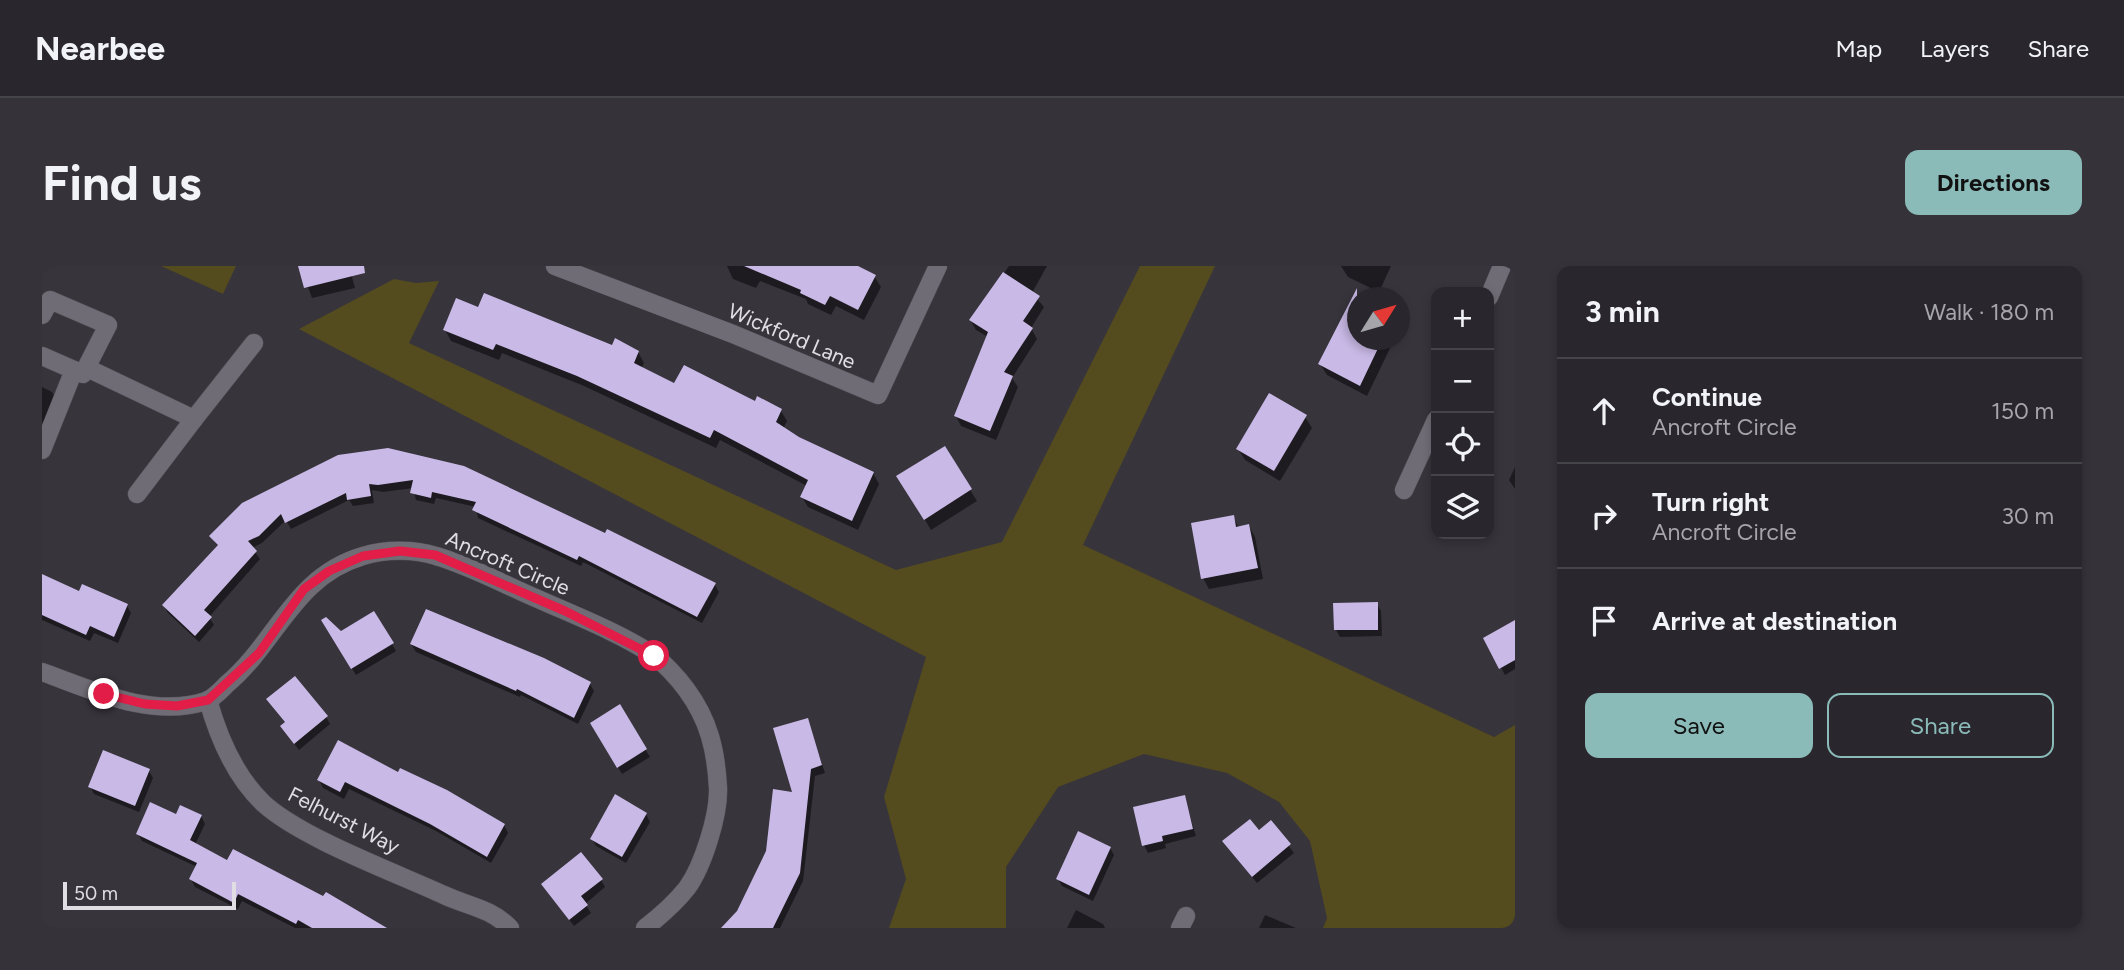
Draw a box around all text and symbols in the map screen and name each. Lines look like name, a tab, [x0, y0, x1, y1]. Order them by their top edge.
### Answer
text: Nearbee	[35, 29, 165, 68]
text: Map	[1835, 34, 1882, 63]
text: Layers	[1920, 34, 1989, 63]
text: Share	[2027, 34, 2089, 63]
button: Directions	[1905, 150, 2082, 215]
text: Find us	[42, 153, 201, 212]
north arrow	[1347, 287, 1410, 350]
map controls	[1431, 287, 1494, 539]
button: +	[1431, 287, 1494, 350]
text: 3 min	[1585, 293, 1660, 330]
street label: Wickford Lane	[725, 298, 859, 374]
text: Walk · 180 m	[1924, 298, 2054, 326]
button: −	[1431, 350, 1494, 413]
text: Continue	[1652, 381, 1762, 413]
icon: ahead	[1585, 392, 1623, 430]
text: 150 m	[1991, 397, 2054, 425]
button: locate	[1431, 413, 1494, 476]
text: Ancroft Circle	[1652, 413, 1797, 441]
button: layers	[1431, 476, 1494, 539]
text: Turn right	[1652, 486, 1769, 518]
icon: right	[1585, 497, 1623, 535]
text: 30 m	[2001, 502, 2054, 530]
text: Ancroft Circle	[1652, 518, 1797, 546]
street label: Ancroft Circle	[442, 526, 574, 600]
icon: arrive	[1585, 602, 1623, 640]
text: Arrive at destination	[1652, 605, 1897, 637]
route start	[638, 640, 669, 671]
route end	[88, 678, 119, 709]
button: Save	[1585, 693, 1813, 758]
button: Share	[1827, 693, 2054, 758]
street label: Felhurst Way	[284, 781, 404, 859]
scale bar	[63, 879, 236, 911]
text: 50 m	[74, 882, 118, 905]

